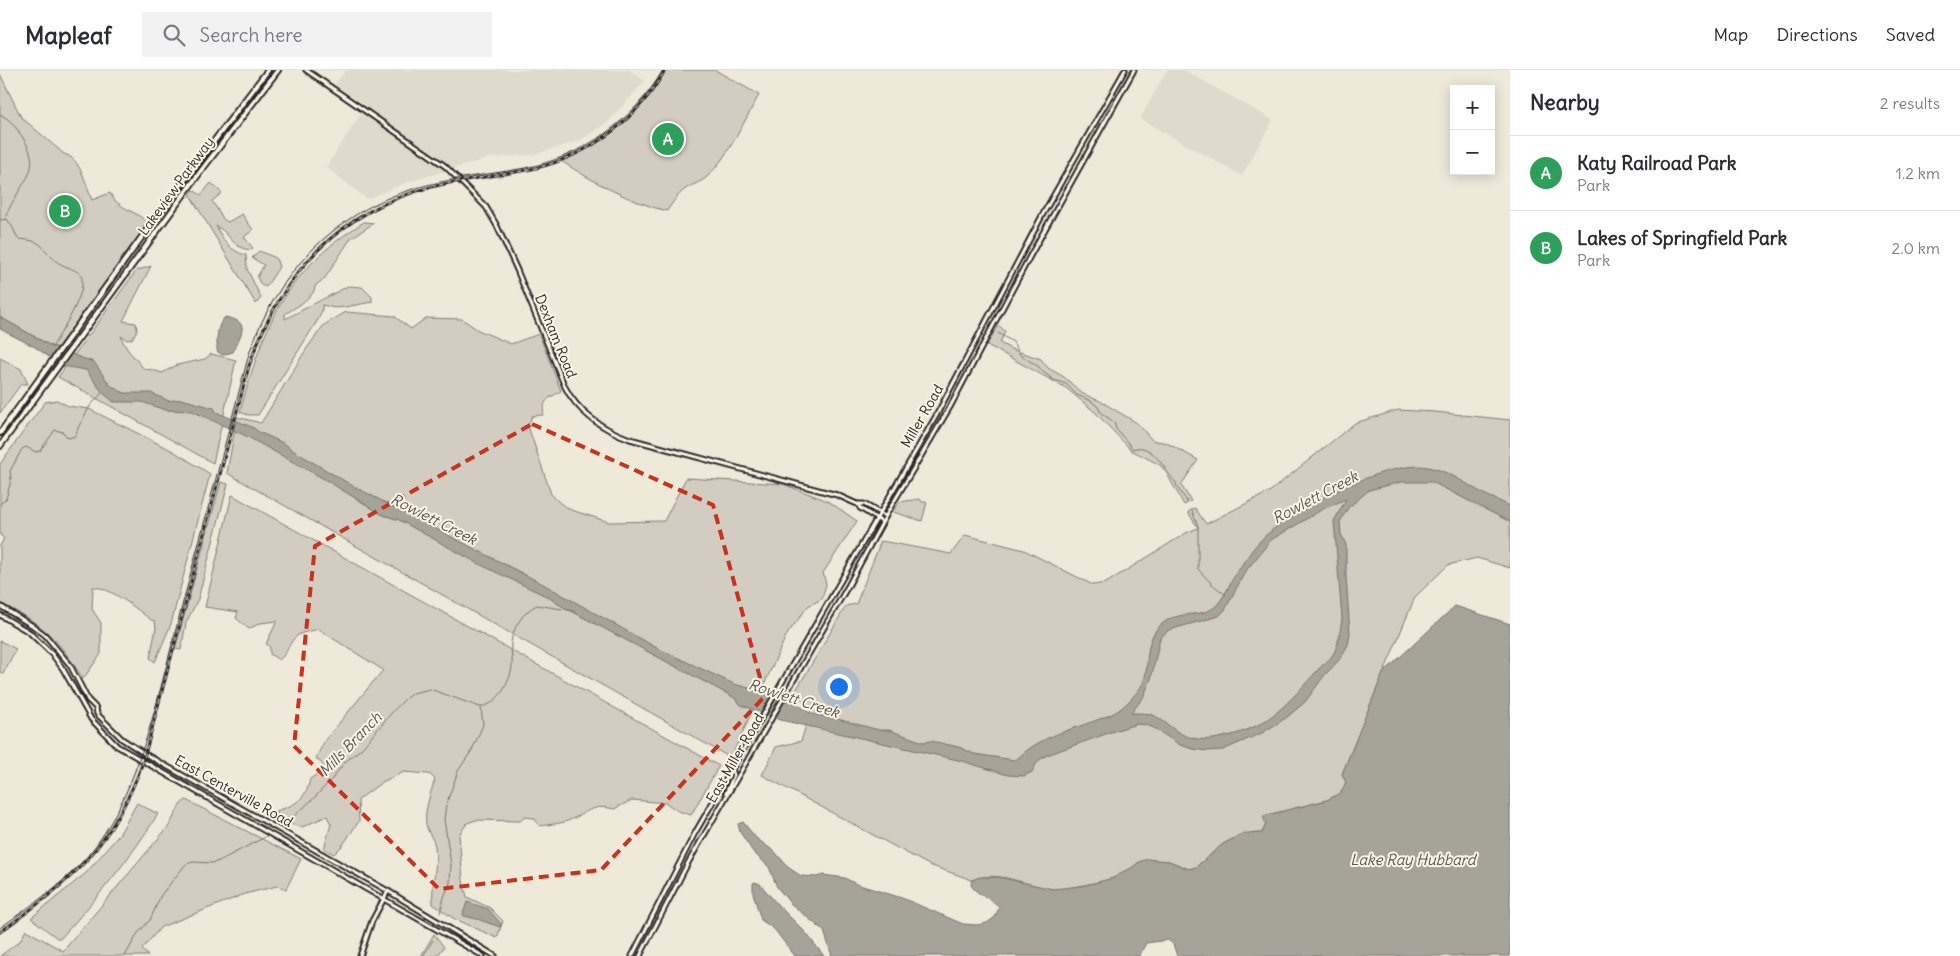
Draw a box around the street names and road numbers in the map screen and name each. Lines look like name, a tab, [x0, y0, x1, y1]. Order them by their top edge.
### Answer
street label: Lakeview Parkway	[134, 133, 218, 239]
street label: Dexham Road	[531, 291, 581, 381]
street label: Miller Road	[897, 381, 947, 451]
street label: East Miller Road	[702, 710, 768, 806]
street label: East Centerville Road	[172, 751, 296, 831]

